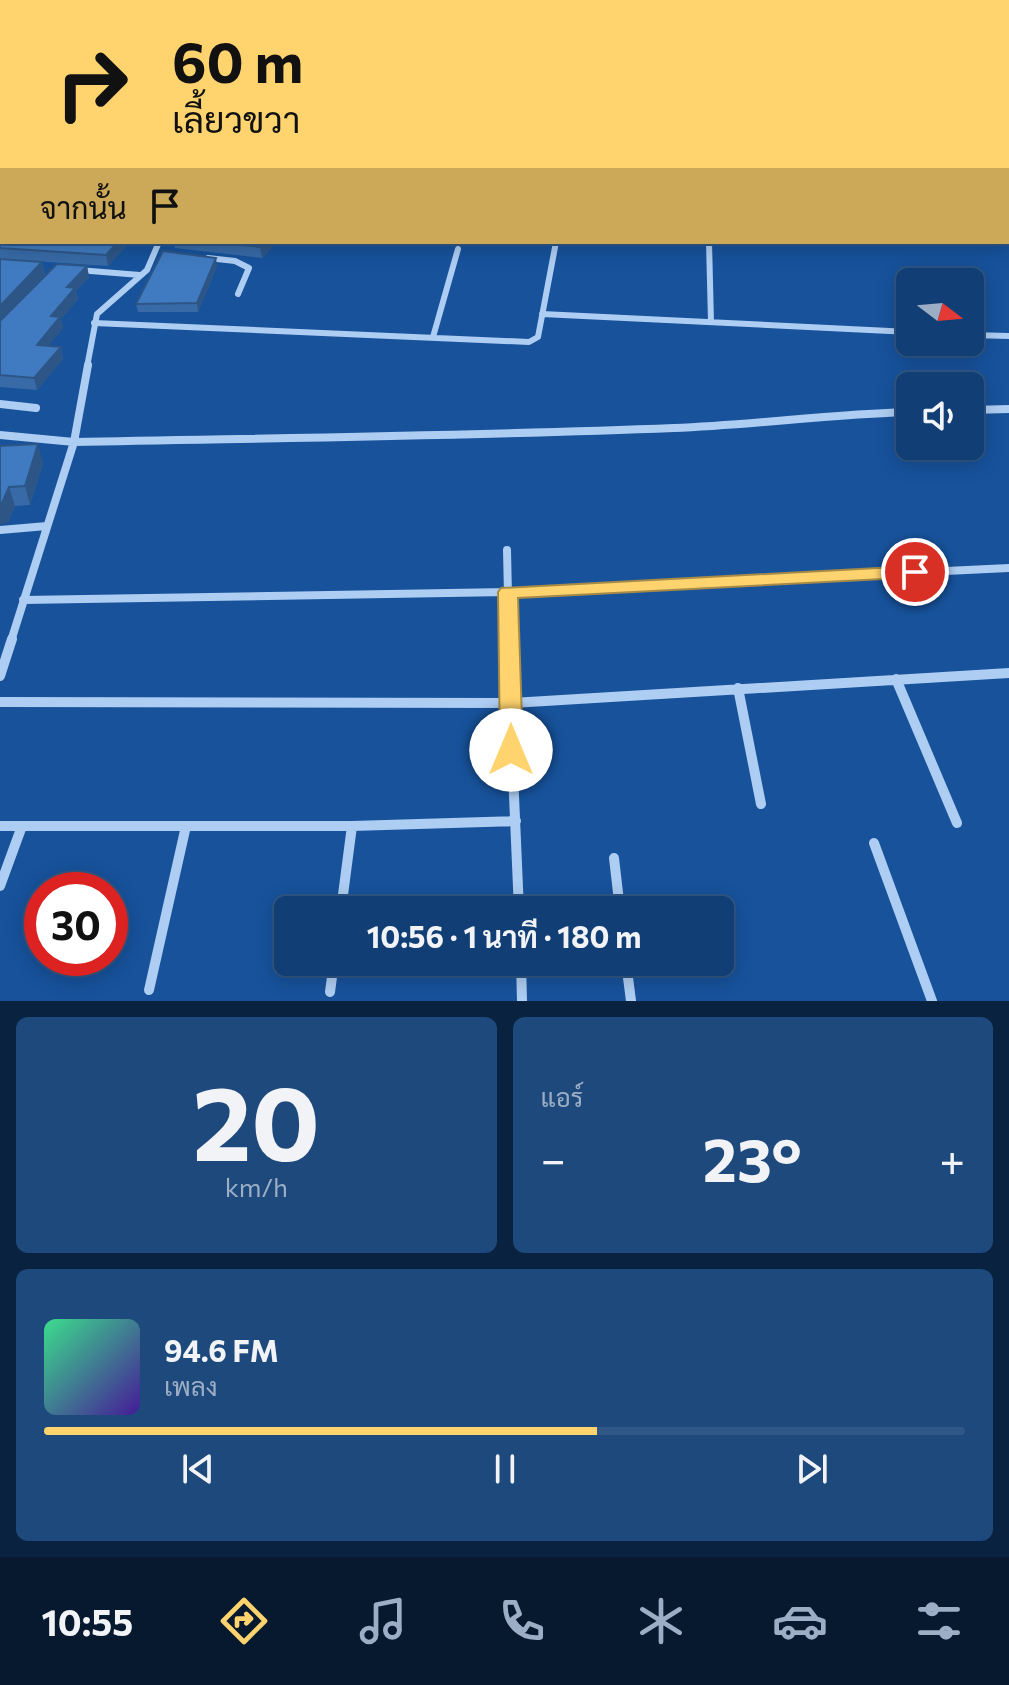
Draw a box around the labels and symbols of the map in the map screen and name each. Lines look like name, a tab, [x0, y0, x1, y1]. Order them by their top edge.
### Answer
north arrow	[896, 268, 984, 356]
pin	[881, 538, 949, 606]
position arrow	[469, 708, 553, 792]
speed limit sign: 30	[24, 872, 128, 976]

